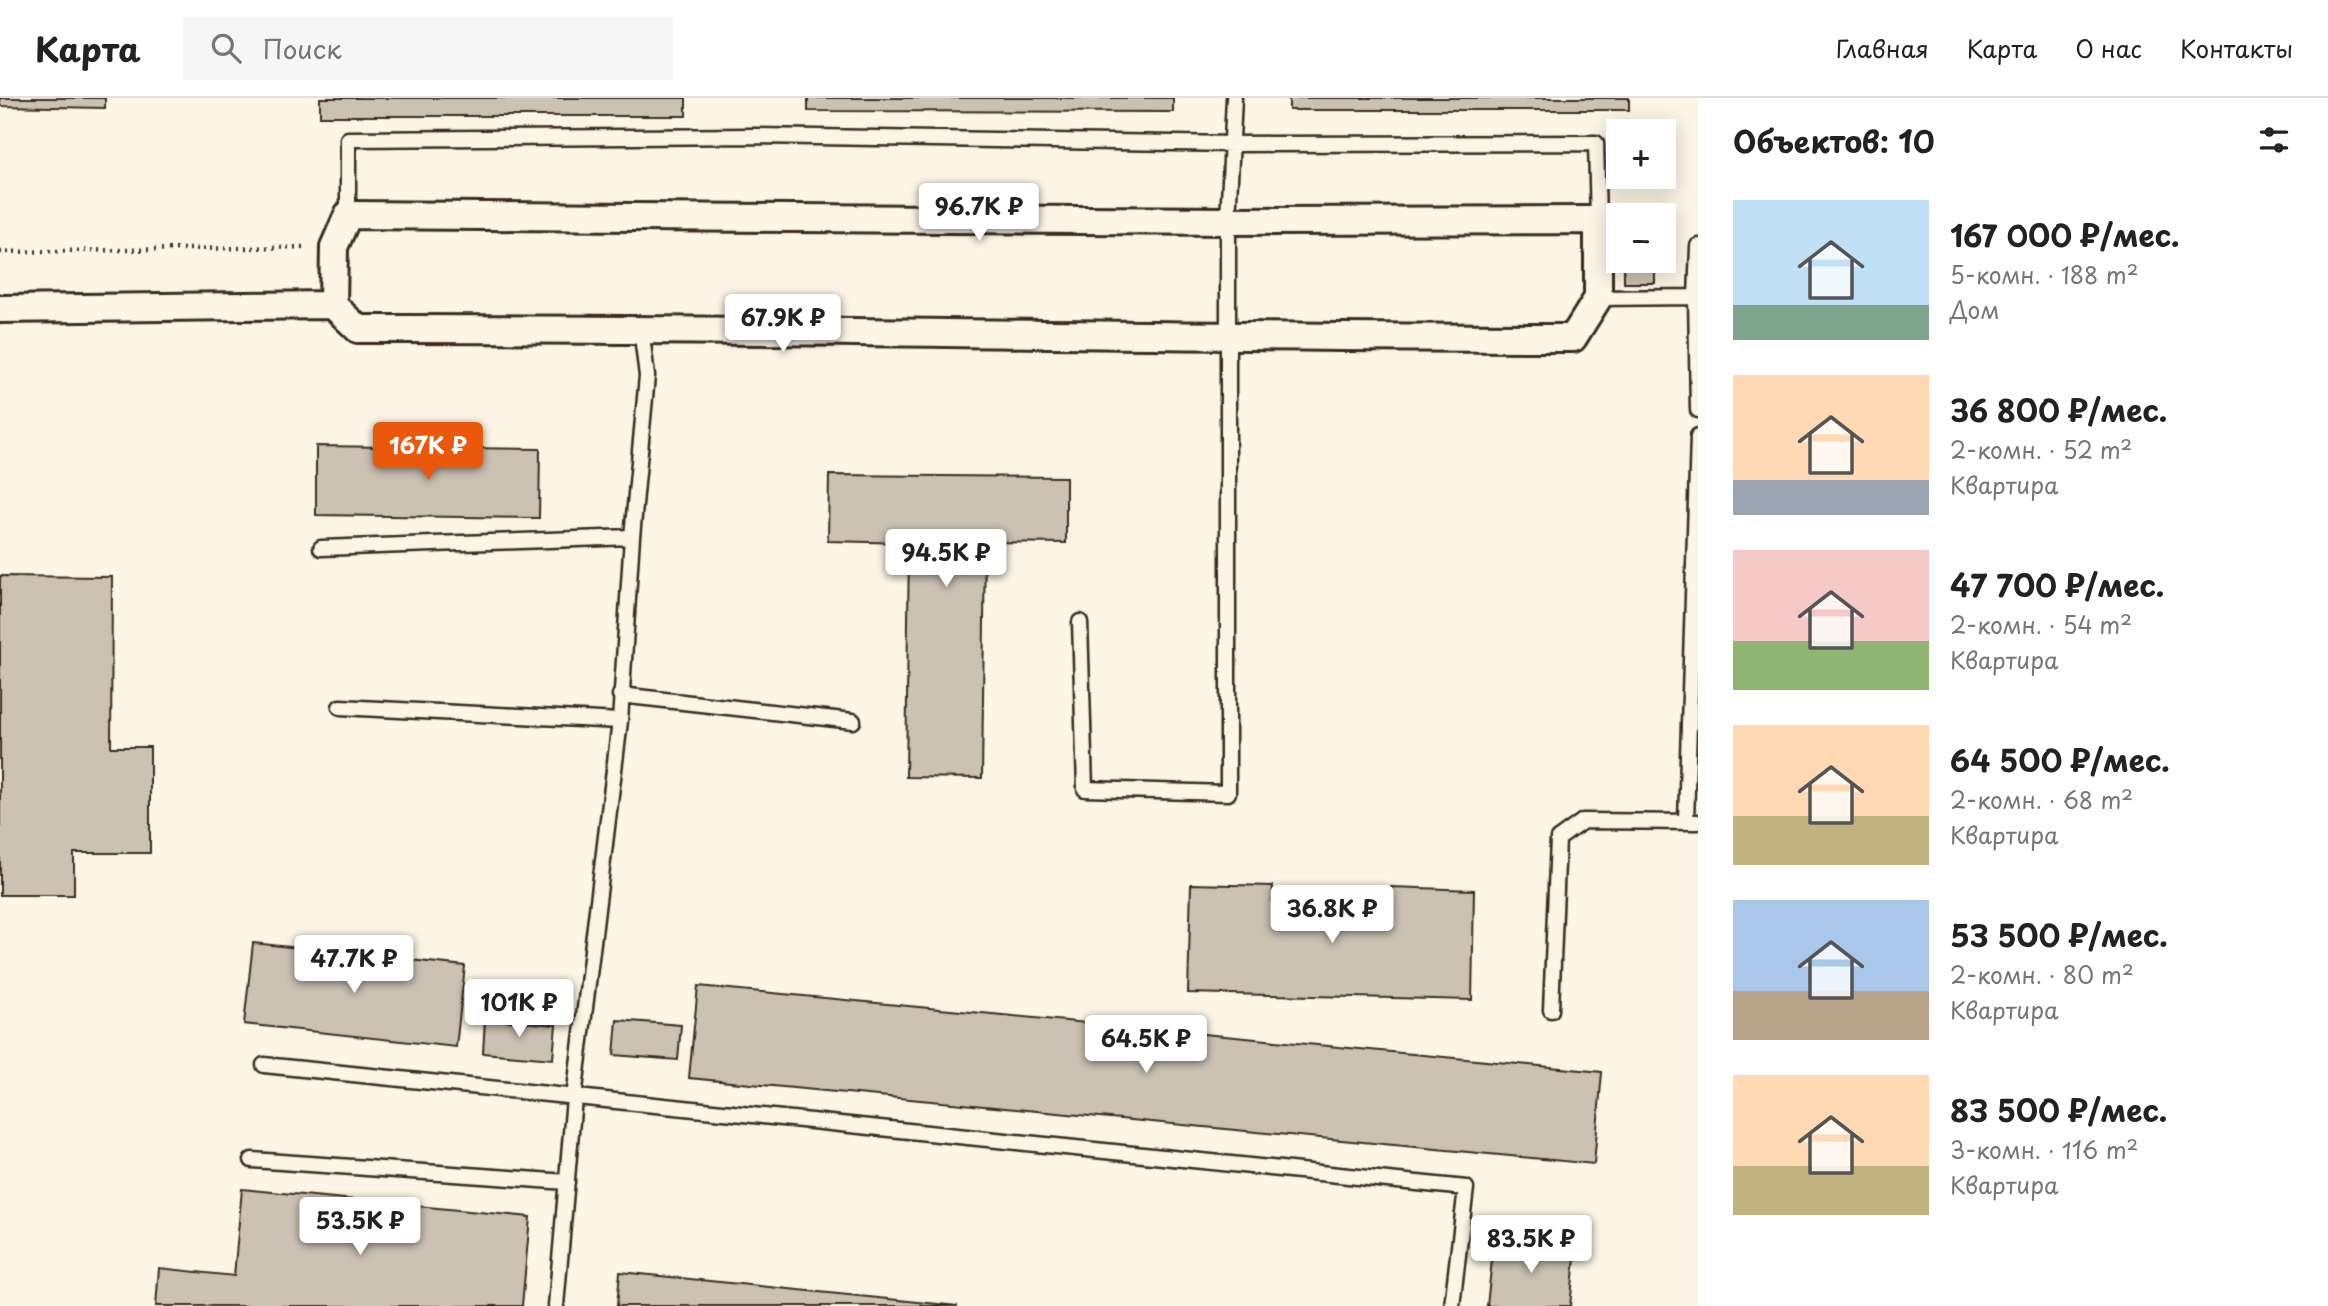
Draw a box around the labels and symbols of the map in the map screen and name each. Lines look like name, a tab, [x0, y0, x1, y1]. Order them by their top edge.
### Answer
pin: 96.7K ₽	[914, 184, 1044, 243]
pin: 67.9K ₽	[718, 294, 848, 354]
pin: 167K ₽	[371, 422, 485, 482]
pin: 94.5K ₽	[881, 530, 1011, 589]
pin: 36.8K ₽	[1267, 886, 1397, 945]
pin: 47.7K ₽	[289, 936, 419, 995]
pin: 101K ₽	[462, 979, 576, 1039]
pin: 64.5K ₽	[1081, 1016, 1211, 1075]
pin: 53.5K ₽	[295, 1198, 425, 1257]
pin: 83.5K ₽	[1466, 1216, 1596, 1275]

